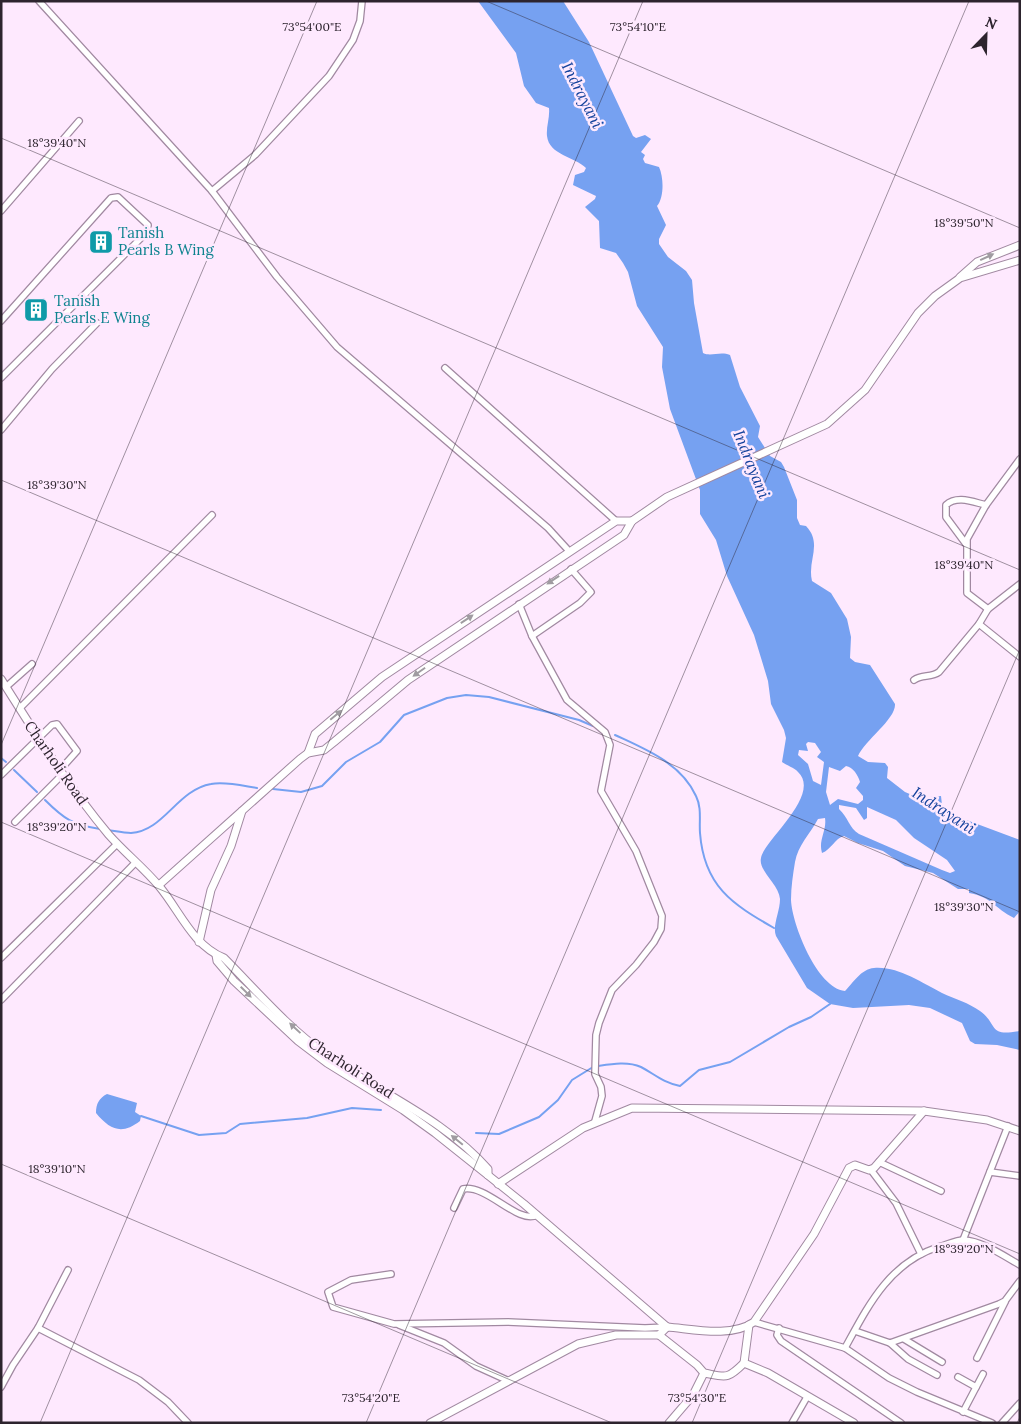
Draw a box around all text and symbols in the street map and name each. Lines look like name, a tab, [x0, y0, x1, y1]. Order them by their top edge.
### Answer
north arrow	[961, 10, 1011, 60]
text: N	[983, 13, 1000, 34]
text: 73°54'00"E	[283, 19, 342, 34]
text: 73°54'10"E	[610, 19, 666, 34]
water label: Indrayani	[558, 59, 608, 131]
text: 18°39'40"N	[28, 135, 86, 150]
text: 18°39'50"N	[934, 215, 994, 230]
place label: Tanish Pearls B Wing	[118, 223, 214, 259]
building icon: Tanish Pearls B Wing	[88, 229, 114, 255]
one-way arrow	[980, 253, 994, 261]
place label: Tanish Pearls E Wing	[54, 291, 150, 327]
building icon: Tanish Pearls E Wing	[23, 297, 49, 323]
water label: Indrayani	[729, 427, 775, 501]
text: 18°39'30"N	[27, 477, 87, 492]
text: 18°39'40"N	[935, 557, 993, 572]
one-way arrow	[547, 575, 560, 585]
one-way arrow	[460, 614, 474, 624]
one-way arrow	[412, 667, 426, 677]
one-way arrow	[330, 710, 342, 721]
street label: Charholi Road	[20, 717, 92, 809]
water label: Indrayani	[908, 782, 980, 838]
text: 18°39'20"N	[27, 819, 87, 834]
text: 18°39'30"N	[934, 899, 994, 914]
one-way arrow	[239, 986, 251, 998]
one-way arrow	[289, 1022, 301, 1034]
street label: Charholi Road	[305, 1033, 398, 1102]
one-way arrow	[451, 1135, 464, 1146]
text: 18°39'10"N	[28, 1161, 86, 1176]
text: 18°39'20"N	[934, 1241, 994, 1256]
text: 73°54'20"E	[342, 1390, 400, 1405]
text: 73°54'30"E	[668, 1390, 726, 1405]

